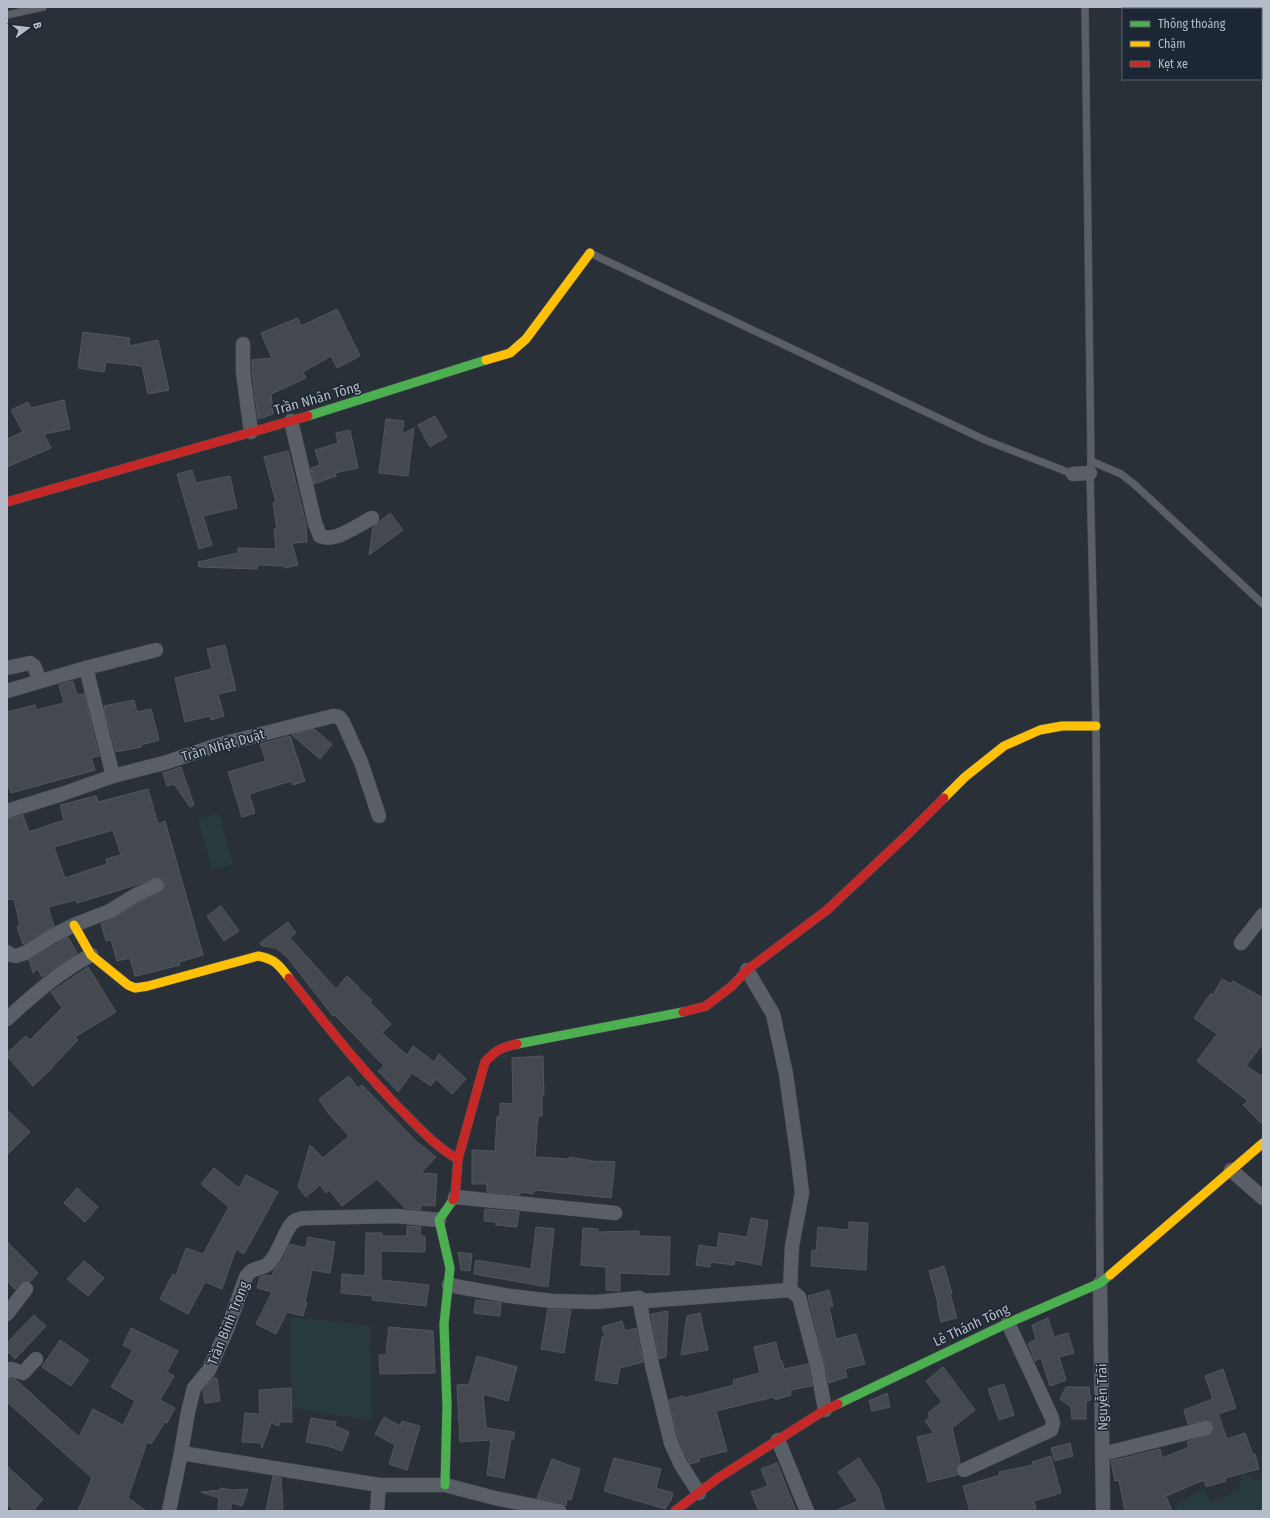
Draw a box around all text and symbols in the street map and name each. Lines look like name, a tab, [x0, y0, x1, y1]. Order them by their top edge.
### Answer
north arrow	[8, 8, 48, 48]
legend	[1122, 8, 1262, 80]
text: Thông thoáng	[1158, 17, 1226, 31]
text: B	[30, 21, 44, 30]
text: Chậm	[1158, 37, 1185, 51]
text: Kẹt xe	[1158, 57, 1188, 71]
street label: Trần Nhân Tông	[272, 377, 362, 419]
street label: Trần Nhật Duật	[179, 724, 267, 765]
street label: Trần Bình Trọng	[203, 1278, 253, 1368]
street label: Lê Thánh Tông	[931, 1300, 1012, 1350]
street label: Nguyễn Trãi	[1093, 1363, 1112, 1431]

